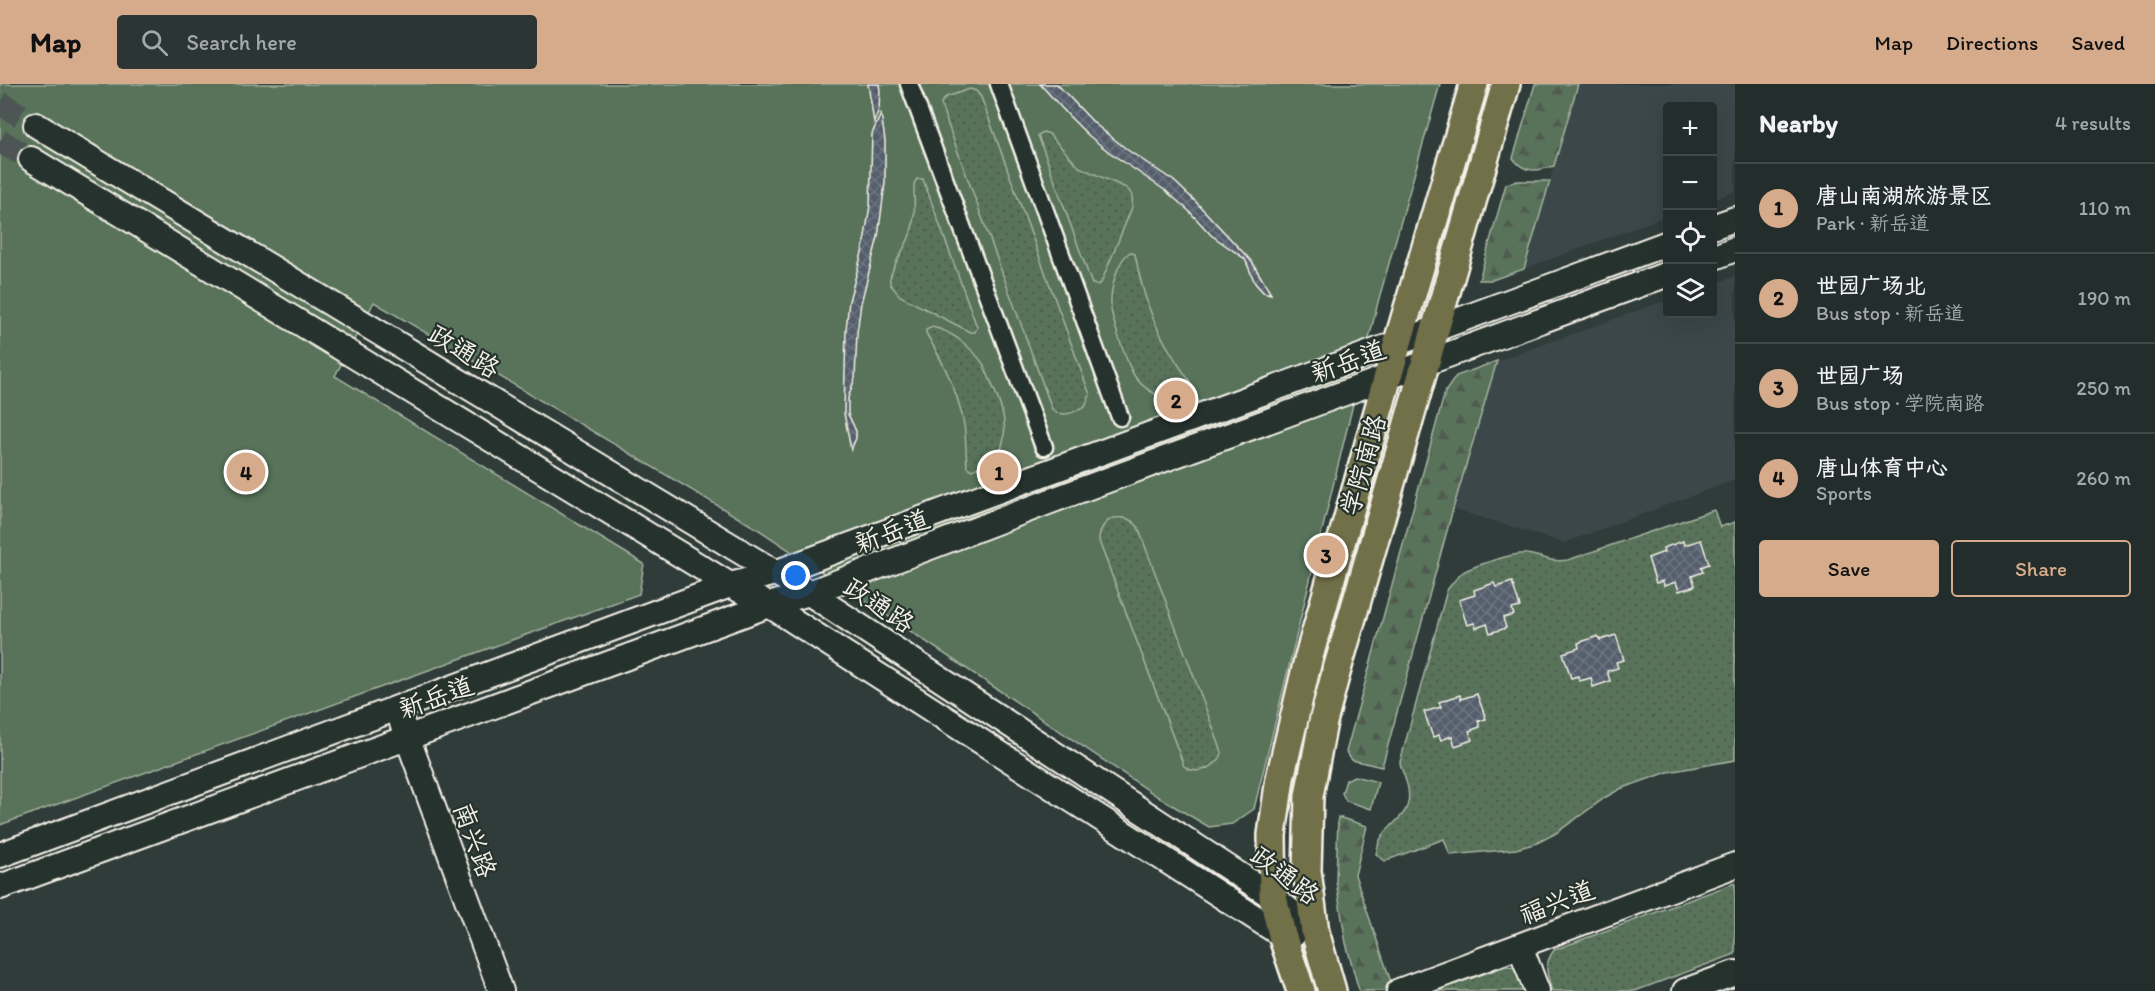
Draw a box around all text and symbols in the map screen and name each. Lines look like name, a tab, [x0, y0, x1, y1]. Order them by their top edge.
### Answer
search box	[117, 15, 537, 69]
text: Map	[30, 25, 81, 59]
icon: search	[138, 26, 171, 59]
text: Search here	[186, 29, 297, 56]
text: Map	[1875, 30, 1913, 55]
text: Directions	[1946, 30, 2038, 55]
text: Saved	[2071, 30, 2125, 55]
map controls	[1663, 102, 1717, 318]
button: +	[1663, 102, 1717, 156]
text: Nearby	[1759, 107, 1838, 139]
text: 4 results	[2055, 111, 2131, 135]
button: −	[1663, 156, 1717, 210]
text: 唐山南湖旅游景区	[1816, 182, 1992, 209]
text: 1	[1774, 196, 1783, 220]
text: 110 m	[2079, 196, 2131, 220]
button: locate	[1663, 210, 1717, 264]
text: Park · 新岳道	[1816, 211, 1929, 235]
button: layers	[1663, 264, 1717, 318]
text: 世园广场北	[1816, 272, 1926, 299]
text: 2	[1773, 286, 1784, 310]
text: 190 m	[2078, 286, 2131, 310]
text: Bus stop · 新岳道	[1816, 301, 1964, 325]
street label: 政通路	[422, 317, 506, 385]
street label: 新岳道	[1306, 333, 1390, 389]
text: 世园广场	[1816, 362, 1904, 389]
text: 3	[1773, 376, 1784, 400]
text: 250 m	[2076, 376, 2131, 400]
pin: 2	[1156, 378, 1196, 422]
text: Bus stop · 学院南路	[1816, 391, 1984, 415]
street label: 学院南路	[1333, 411, 1393, 519]
pin: 4	[226, 450, 266, 494]
pin: 1	[980, 450, 1018, 494]
text: 唐山体育中心	[1816, 454, 1948, 481]
text: 4	[1772, 466, 1785, 490]
text: 260 m	[2076, 466, 2131, 490]
text: Sports	[1816, 481, 1872, 505]
street label: 新岳道	[850, 502, 934, 560]
pin: 3	[1306, 532, 1346, 578]
button: Save	[1759, 540, 1939, 597]
button: Share	[1951, 540, 2131, 597]
your location	[781, 561, 810, 590]
street label: 政通路	[838, 570, 920, 640]
street label: 新岳道	[394, 669, 478, 725]
street label: 南兴路	[447, 798, 503, 882]
street label: 政通路	[1244, 839, 1326, 911]
street label: 福兴道	[1515, 873, 1599, 931]

